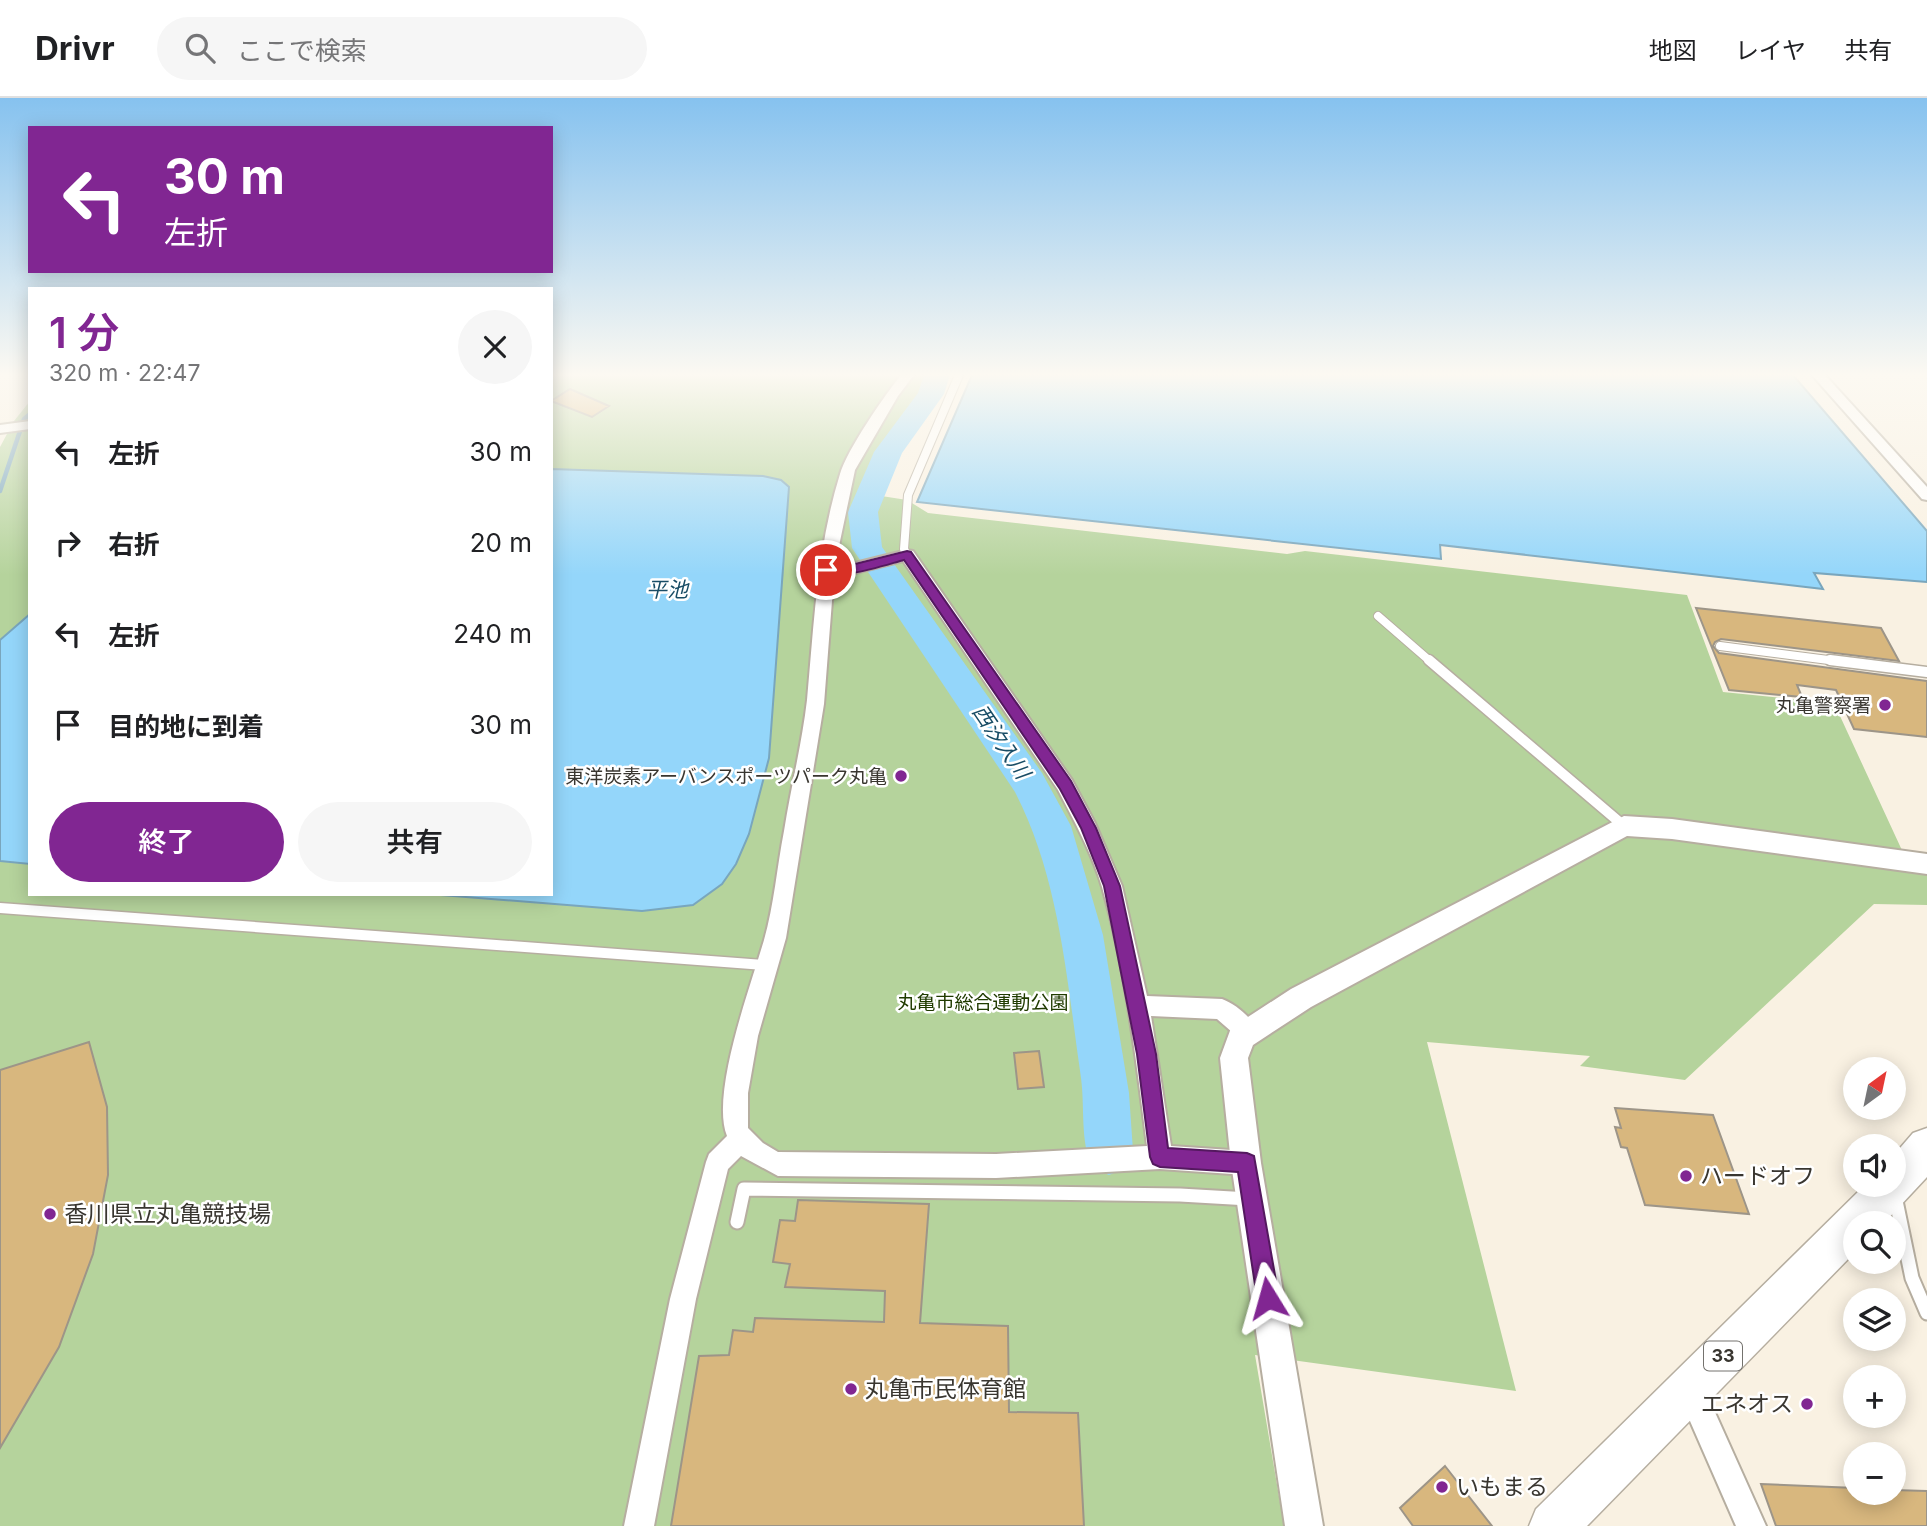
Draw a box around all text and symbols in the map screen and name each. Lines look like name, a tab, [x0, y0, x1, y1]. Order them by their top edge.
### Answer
search box	[157, 17, 647, 80]
text: Drivr	[35, 28, 115, 68]
icon: search	[181, 29, 219, 67]
text: ここで検索	[237, 35, 367, 66]
text: 地図	[1649, 36, 1697, 65]
text: レイヤ	[1735, 36, 1806, 65]
text: 共有	[1844, 36, 1892, 65]
text: 30 m	[164, 147, 285, 206]
icon: left	[49, 154, 140, 245]
text: 左折	[164, 213, 228, 252]
text: 1 分	[49, 307, 119, 358]
button: close	[458, 310, 532, 384]
text: 320 m · 22:47	[49, 359, 200, 387]
icon: left	[49, 433, 87, 471]
text: 30 m	[469, 436, 532, 467]
text: 左折	[108, 438, 160, 469]
icon: right	[49, 524, 87, 562]
text: 20 m	[470, 527, 532, 558]
text: 右折	[108, 529, 160, 560]
pin	[796, 540, 856, 600]
icon: arrive	[807, 551, 845, 589]
water label: 平池	[646, 577, 690, 602]
icon: left	[49, 615, 87, 653]
text: 240 m	[453, 618, 532, 649]
text: 左折	[108, 620, 160, 651]
place label: 丸亀警察署	[1776, 694, 1871, 717]
marker: 丸亀警察署	[1877, 697, 1893, 713]
water label: 西汐入川	[968, 700, 1036, 785]
icon: arrive	[49, 706, 87, 744]
text: 30 m	[469, 709, 532, 740]
text: 目的地に到着	[108, 711, 264, 742]
place label: 東洋炭素アーバンスポーツパーク丸亀	[565, 765, 887, 788]
marker: 東洋炭素アーバンスポーツパーク丸亀	[893, 768, 909, 784]
button: 終了	[49, 802, 284, 882]
button: 共有	[298, 802, 532, 882]
park label: 丸亀市総合運動公園	[897, 991, 1069, 1014]
north arrow	[1843, 1057, 1906, 1120]
map controls	[1843, 1057, 1906, 1505]
button: sound	[1843, 1134, 1906, 1197]
place label: ハードオフ	[1700, 1162, 1815, 1190]
marker: ハードオフ	[1678, 1168, 1694, 1184]
place label: 香川県立丸亀競技場	[64, 1200, 271, 1228]
marker: 香川県立丸亀競技場	[42, 1206, 58, 1222]
button: search	[1843, 1211, 1906, 1274]
position arrow	[1231, 1261, 1305, 1335]
button: layers	[1843, 1288, 1906, 1351]
road number: 33	[1704, 1342, 1742, 1371]
button: +	[1843, 1365, 1906, 1428]
place label: 丸亀市民体育館	[865, 1375, 1026, 1403]
marker: 丸亀市民体育館	[843, 1381, 859, 1397]
place label: エネオス	[1701, 1390, 1793, 1418]
marker: エネオス	[1799, 1396, 1815, 1412]
button: −	[1843, 1442, 1906, 1505]
place label: いもまる	[1456, 1473, 1548, 1501]
marker: いもまる	[1434, 1479, 1450, 1495]

